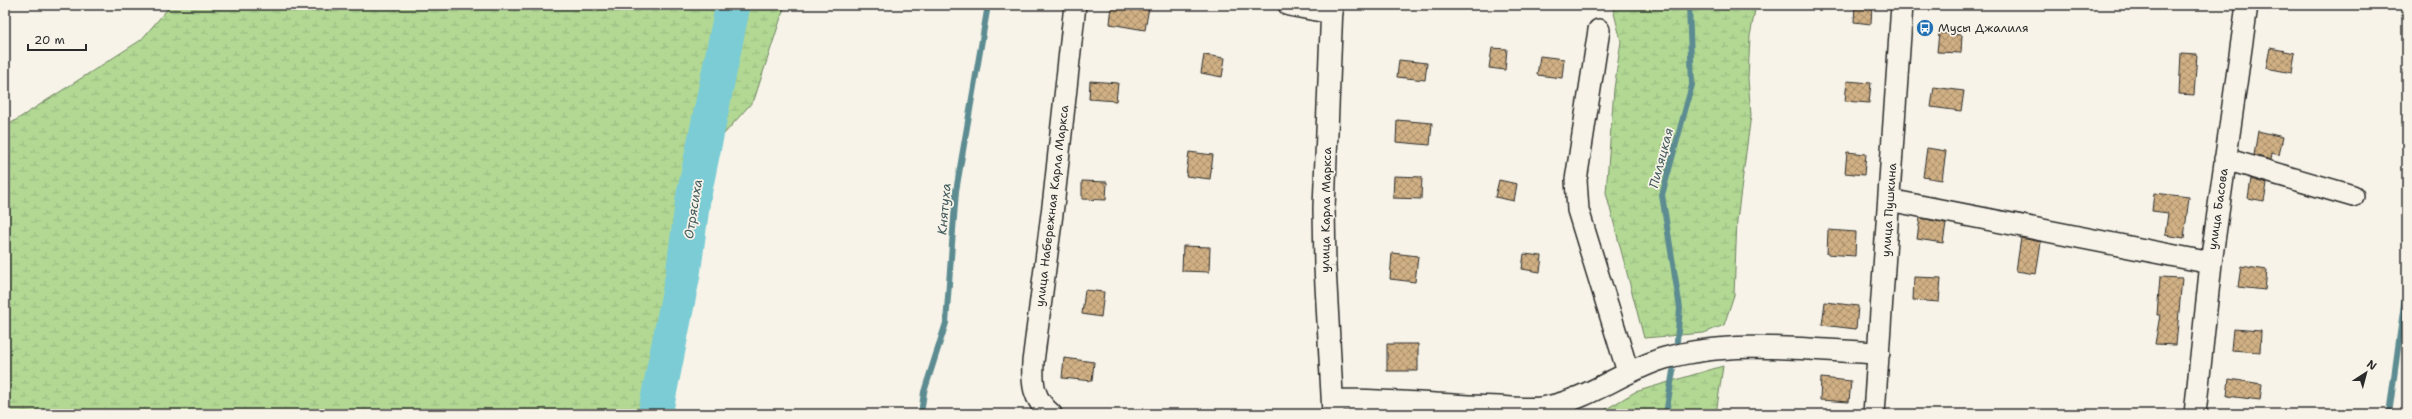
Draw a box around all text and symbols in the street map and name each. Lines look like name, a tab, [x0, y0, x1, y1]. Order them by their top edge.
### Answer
bus stop icon: Мусы Джалиля	[1915, 18, 1935, 38]
place label: Мусы Джалиля	[1938, 20, 2029, 36]
scale bar	[28, 26, 86, 52]
text: 20 m	[34, 32, 65, 48]
street label: улица Набережная Карла Маркса	[1032, 104, 1072, 308]
water label: Пиляцкая	[1645, 126, 1677, 190]
street label: улица Карла Маркса	[1317, 147, 1335, 273]
street label: улица Пушкина	[1878, 162, 1900, 258]
street label: улица Басова	[2204, 167, 2232, 251]
water label: Отрясиха	[680, 178, 706, 240]
water label: Княтуха	[933, 182, 955, 236]
north arrow	[2346, 353, 2386, 393]
text: N	[2364, 357, 2380, 374]

